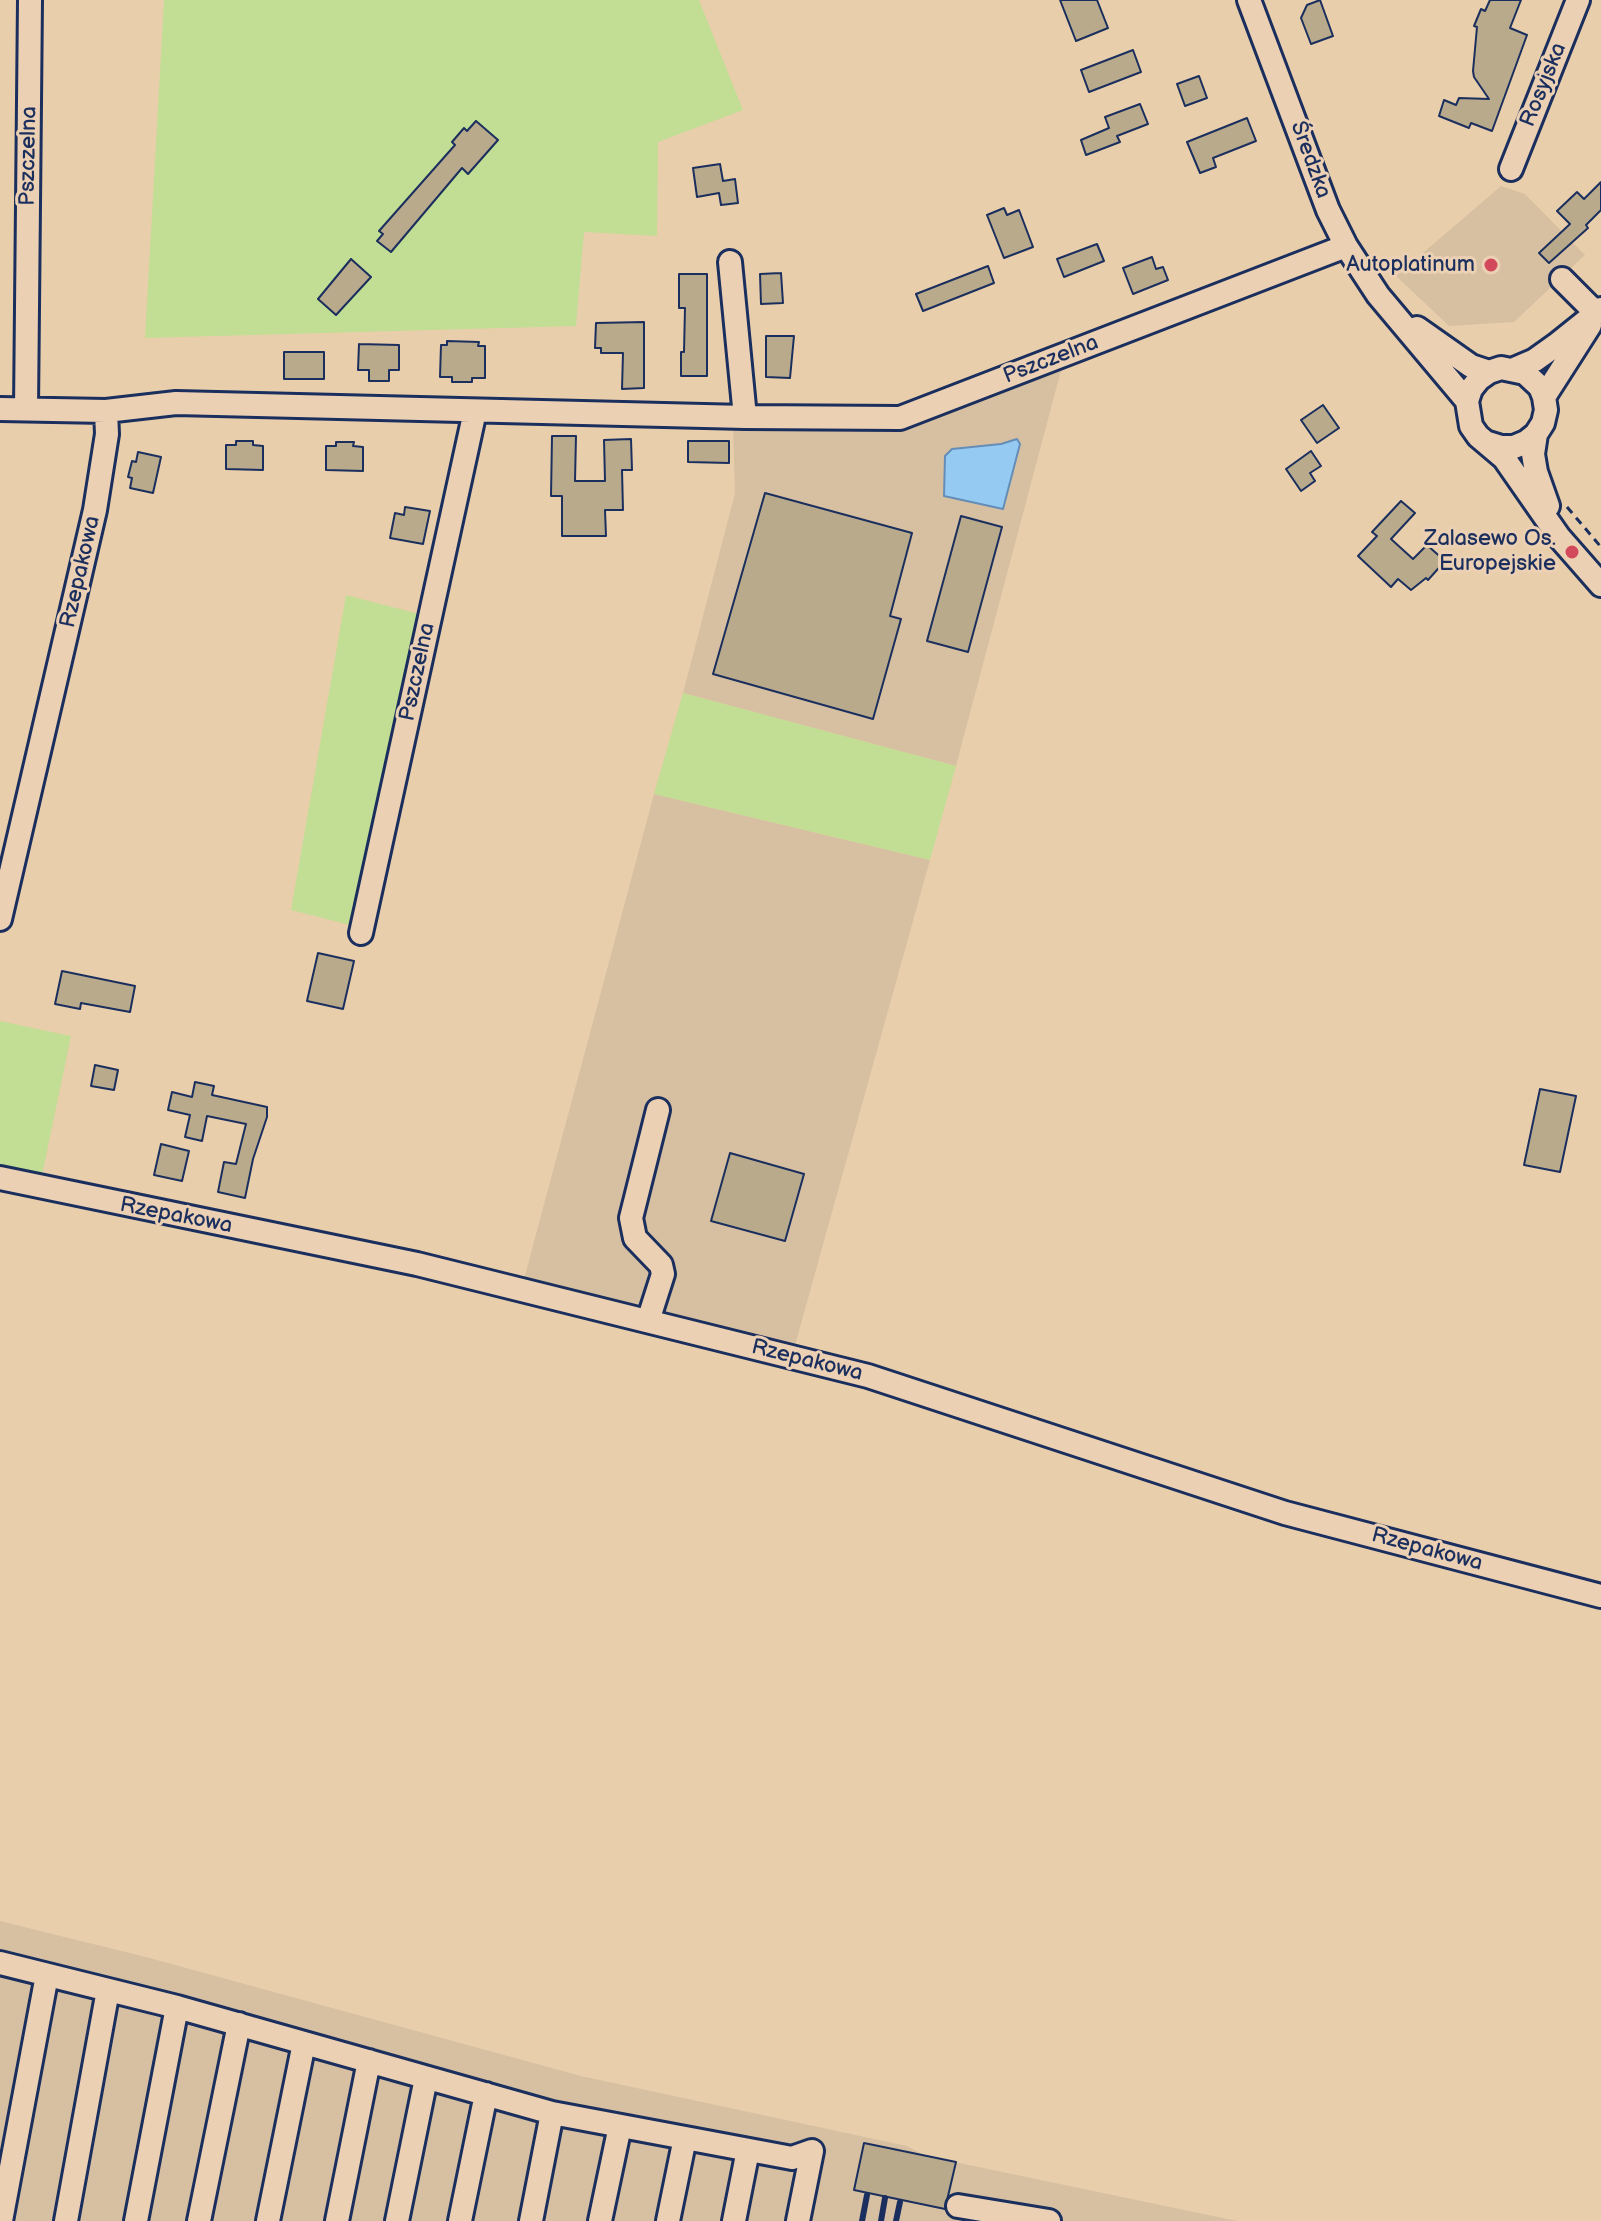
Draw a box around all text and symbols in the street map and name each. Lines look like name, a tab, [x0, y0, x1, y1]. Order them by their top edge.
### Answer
street label: Rosyjska	[1515, 39, 1573, 131]
street label: Pszczelna	[15, 106, 43, 206]
street label: Średzka	[1284, 118, 1336, 202]
place label: Autoplatinum	[1346, 252, 1475, 278]
marker: Autoplatinum	[1482, 256, 1500, 274]
street label: Pszczelna	[1000, 330, 1102, 390]
street label: Rzepakowa	[55, 514, 107, 630]
place label: Zalasewo Os. Europejskie	[1424, 526, 1556, 578]
marker: Zalasewo Os. Europejskie	[1563, 543, 1581, 561]
street label: Pszczelna	[395, 621, 441, 723]
street label: Rzepakowa	[118, 1192, 234, 1240]
street label: Rzepakowa	[749, 1334, 865, 1388]
street label: Rzepakowa	[1369, 1523, 1485, 1577]

